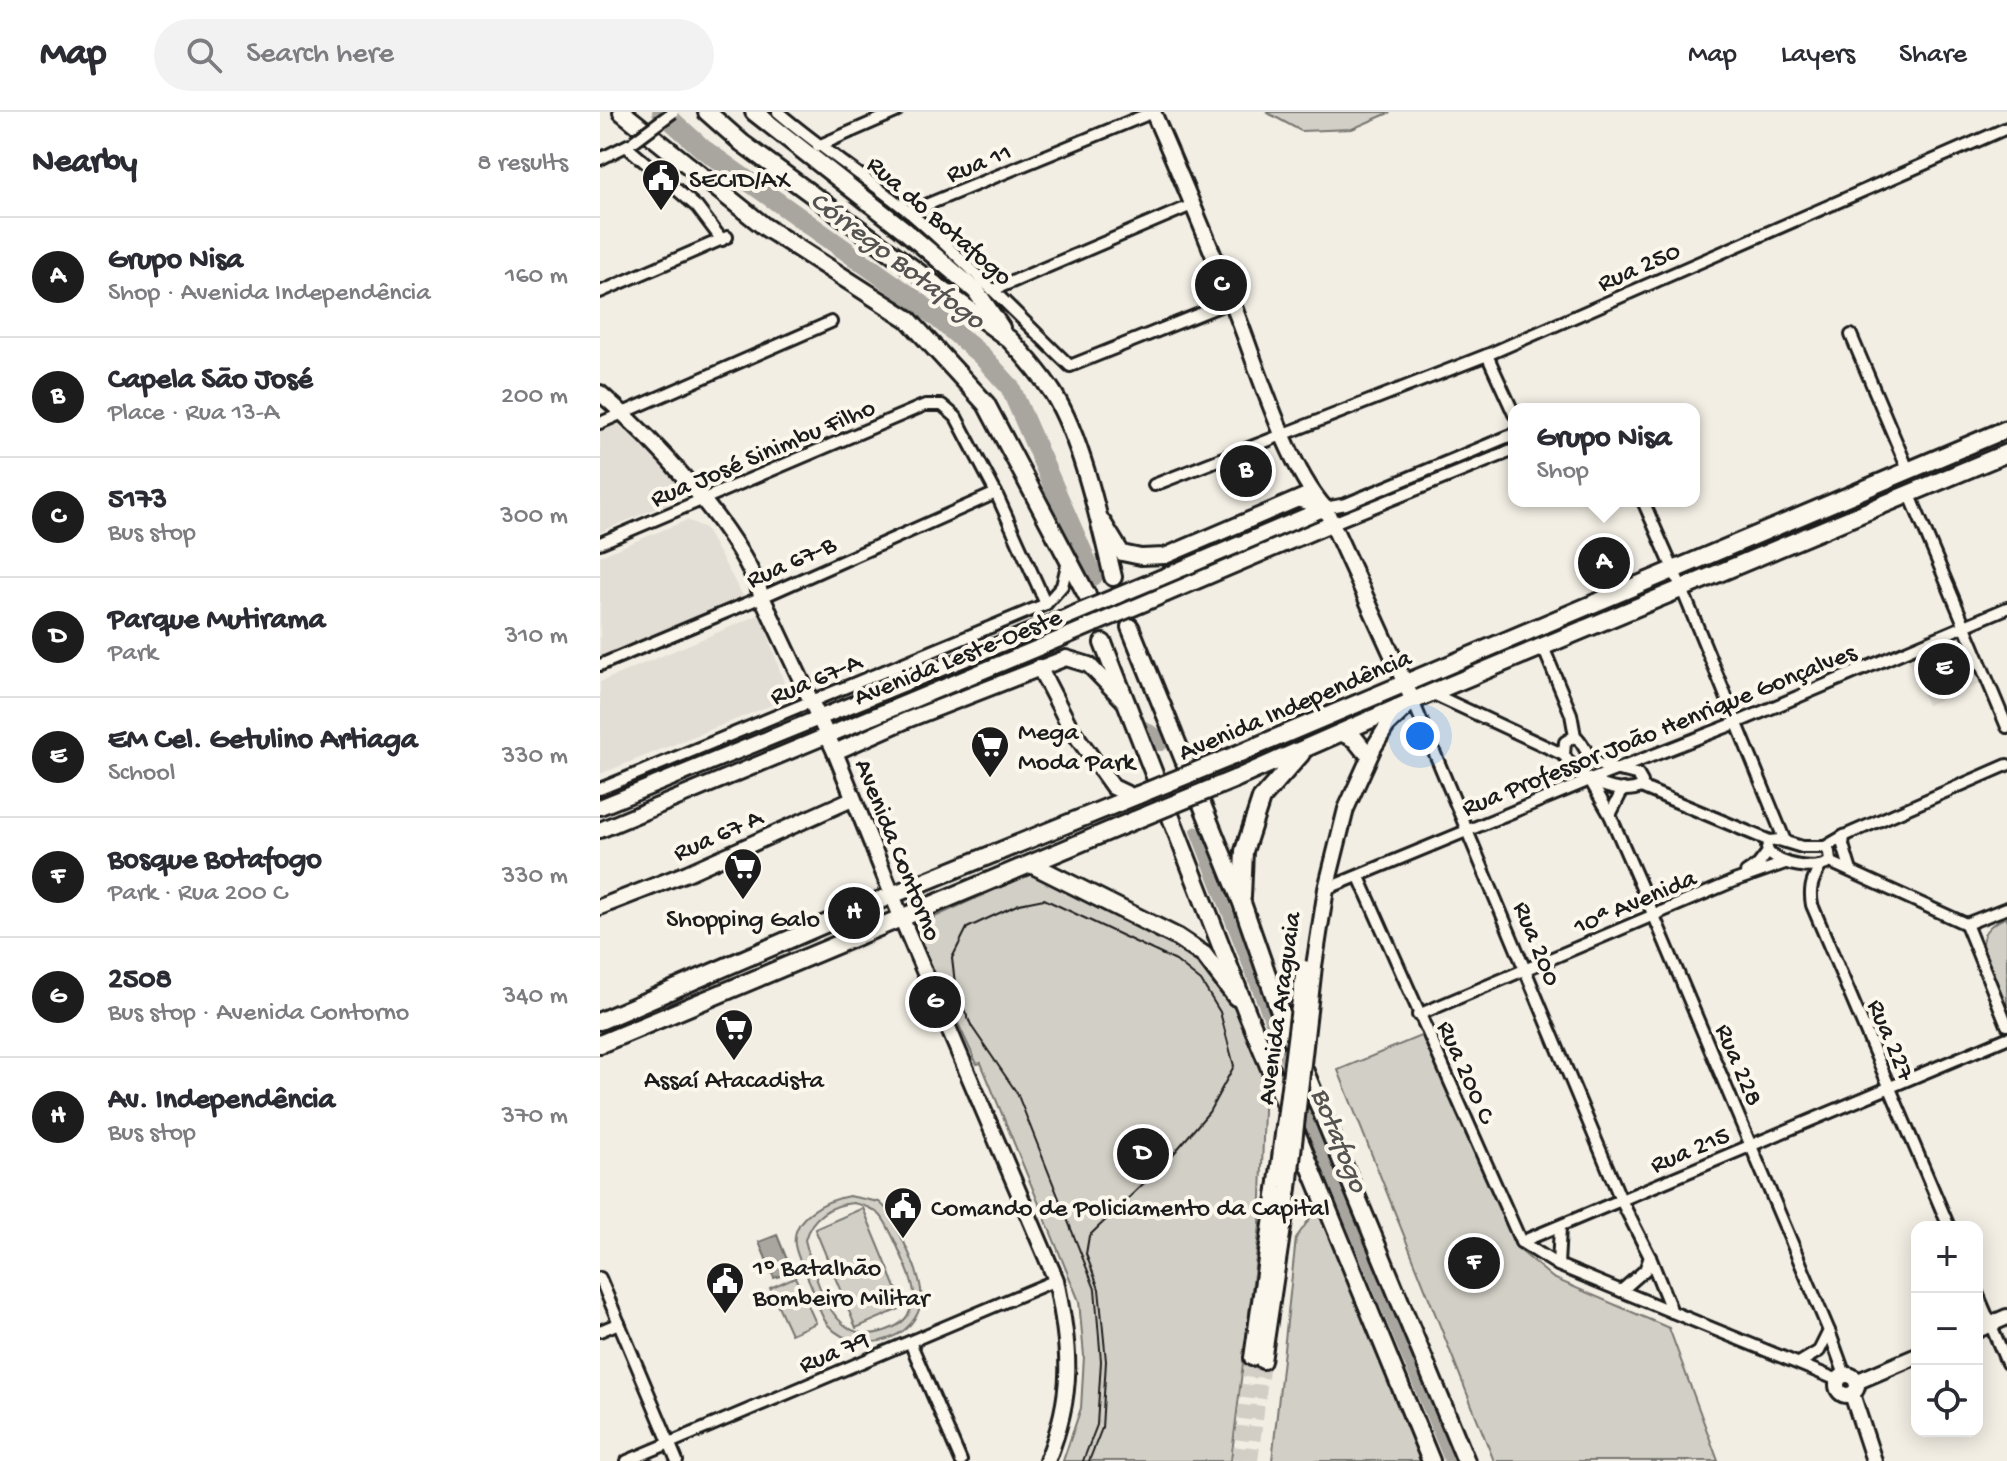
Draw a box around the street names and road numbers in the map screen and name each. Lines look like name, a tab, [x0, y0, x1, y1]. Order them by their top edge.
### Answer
street label: Rua 11	[943, 138, 1017, 192]
street label: Rua do Botafogo	[859, 151, 1017, 294]
street label: Rua 250	[1594, 237, 1686, 301]
street label: Rua José Sinimbu Filho	[647, 394, 881, 517]
street label: Rua 67-B	[742, 530, 842, 598]
street label: Avenida Leste-Oeste	[850, 603, 1068, 715]
street label: Rua Professor João Henrique Gonçalves	[1458, 638, 1863, 826]
street label: Avenida Independência	[1175, 643, 1418, 770]
street label: Rua 67-A	[766, 647, 869, 714]
street label: Avenida Contorno	[845, 755, 946, 946]
street label: Rua 67 A	[669, 803, 770, 871]
street label: 10ª Avenida	[1569, 864, 1703, 944]
street label: Rua 200	[1504, 898, 1566, 992]
street label: Avenida Araguaia	[1253, 909, 1311, 1107]
street label: Rua 227	[1858, 995, 1920, 1087]
street label: Rua 200 C	[1428, 1017, 1501, 1131]
street label: Rua 228	[1706, 1020, 1768, 1111]
street label: Rua 215	[1646, 1122, 1735, 1183]
street label: Rua 79	[795, 1326, 874, 1383]

